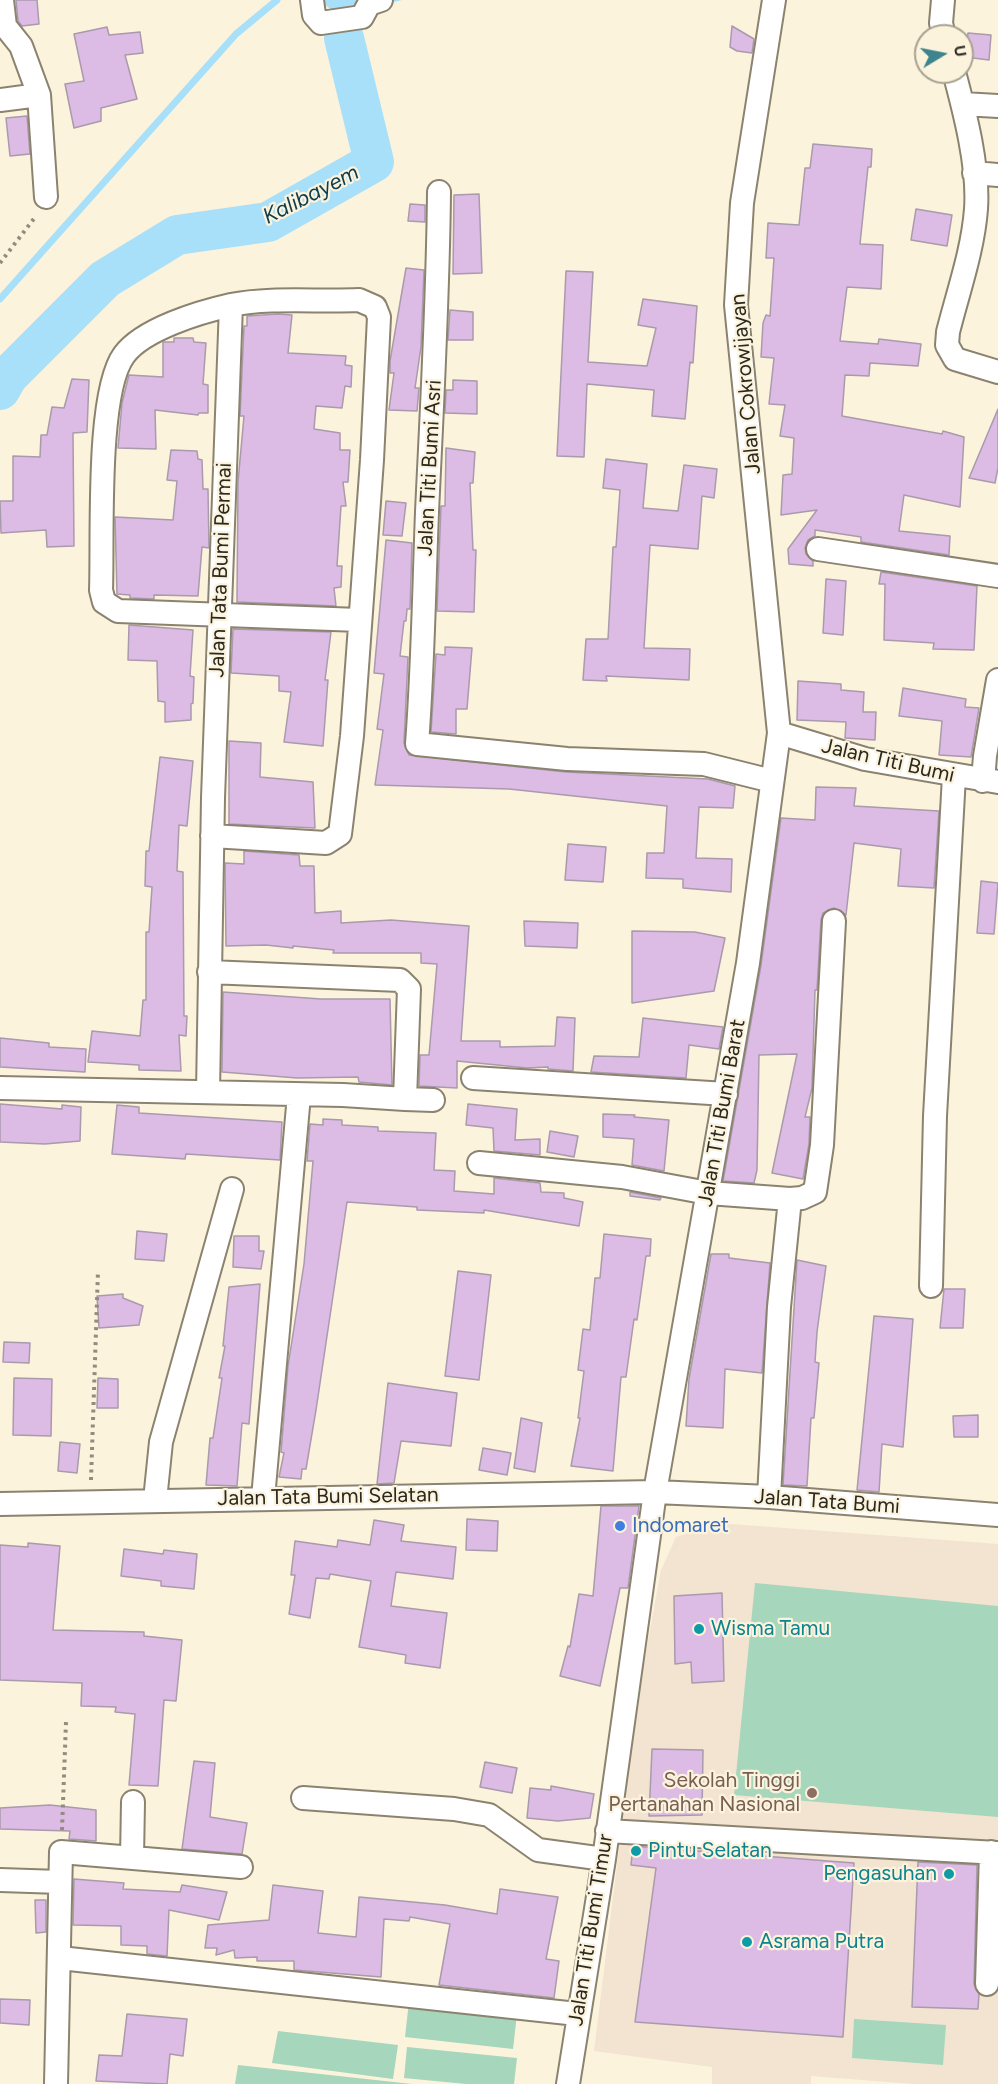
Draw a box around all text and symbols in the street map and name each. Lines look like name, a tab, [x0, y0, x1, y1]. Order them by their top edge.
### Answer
north arrow	[914, 24, 974, 84]
text: U	[950, 44, 971, 58]
water label: Kalibayem	[259, 160, 363, 230]
street label: Jalan Cokrowijayan	[726, 293, 766, 475]
street label: Jalan Titi Bumi Asri	[413, 379, 447, 557]
street label: Jalan Tata Bumi Permai	[205, 462, 237, 678]
street label: Jalan Titi Bumi	[819, 733, 957, 789]
street label: Jalan Titi Bumi Barat	[693, 1017, 751, 1209]
street label: Jalan Tata Bumi Selatan	[217, 1482, 439, 1512]
street label: Jalan Tata Bumi	[753, 1484, 901, 1520]
place label: Indomaret	[632, 1513, 729, 1539]
marker: Indomaret	[613, 1519, 627, 1533]
place label: Wisma Tamu	[711, 1616, 830, 1642]
marker: Wisma Tamu	[692, 1622, 706, 1636]
place label: Sekolah Tinggi Pertanahan Nasional	[608, 1768, 800, 1818]
marker: Sekolah Tinggi Pertanahan Nasional	[805, 1786, 819, 1800]
street label: Jalan Titi Bumi Timur	[563, 1832, 619, 2028]
place label: Pintu Selatan	[648, 1838, 772, 1864]
marker: Pintu Selatan	[629, 1844, 643, 1858]
place label: Pengasuhan	[823, 1861, 937, 1887]
marker: Pengasuhan	[942, 1867, 956, 1881]
place label: Asrama Putra	[759, 1929, 884, 1955]
marker: Asrama Putra	[740, 1935, 754, 1949]

